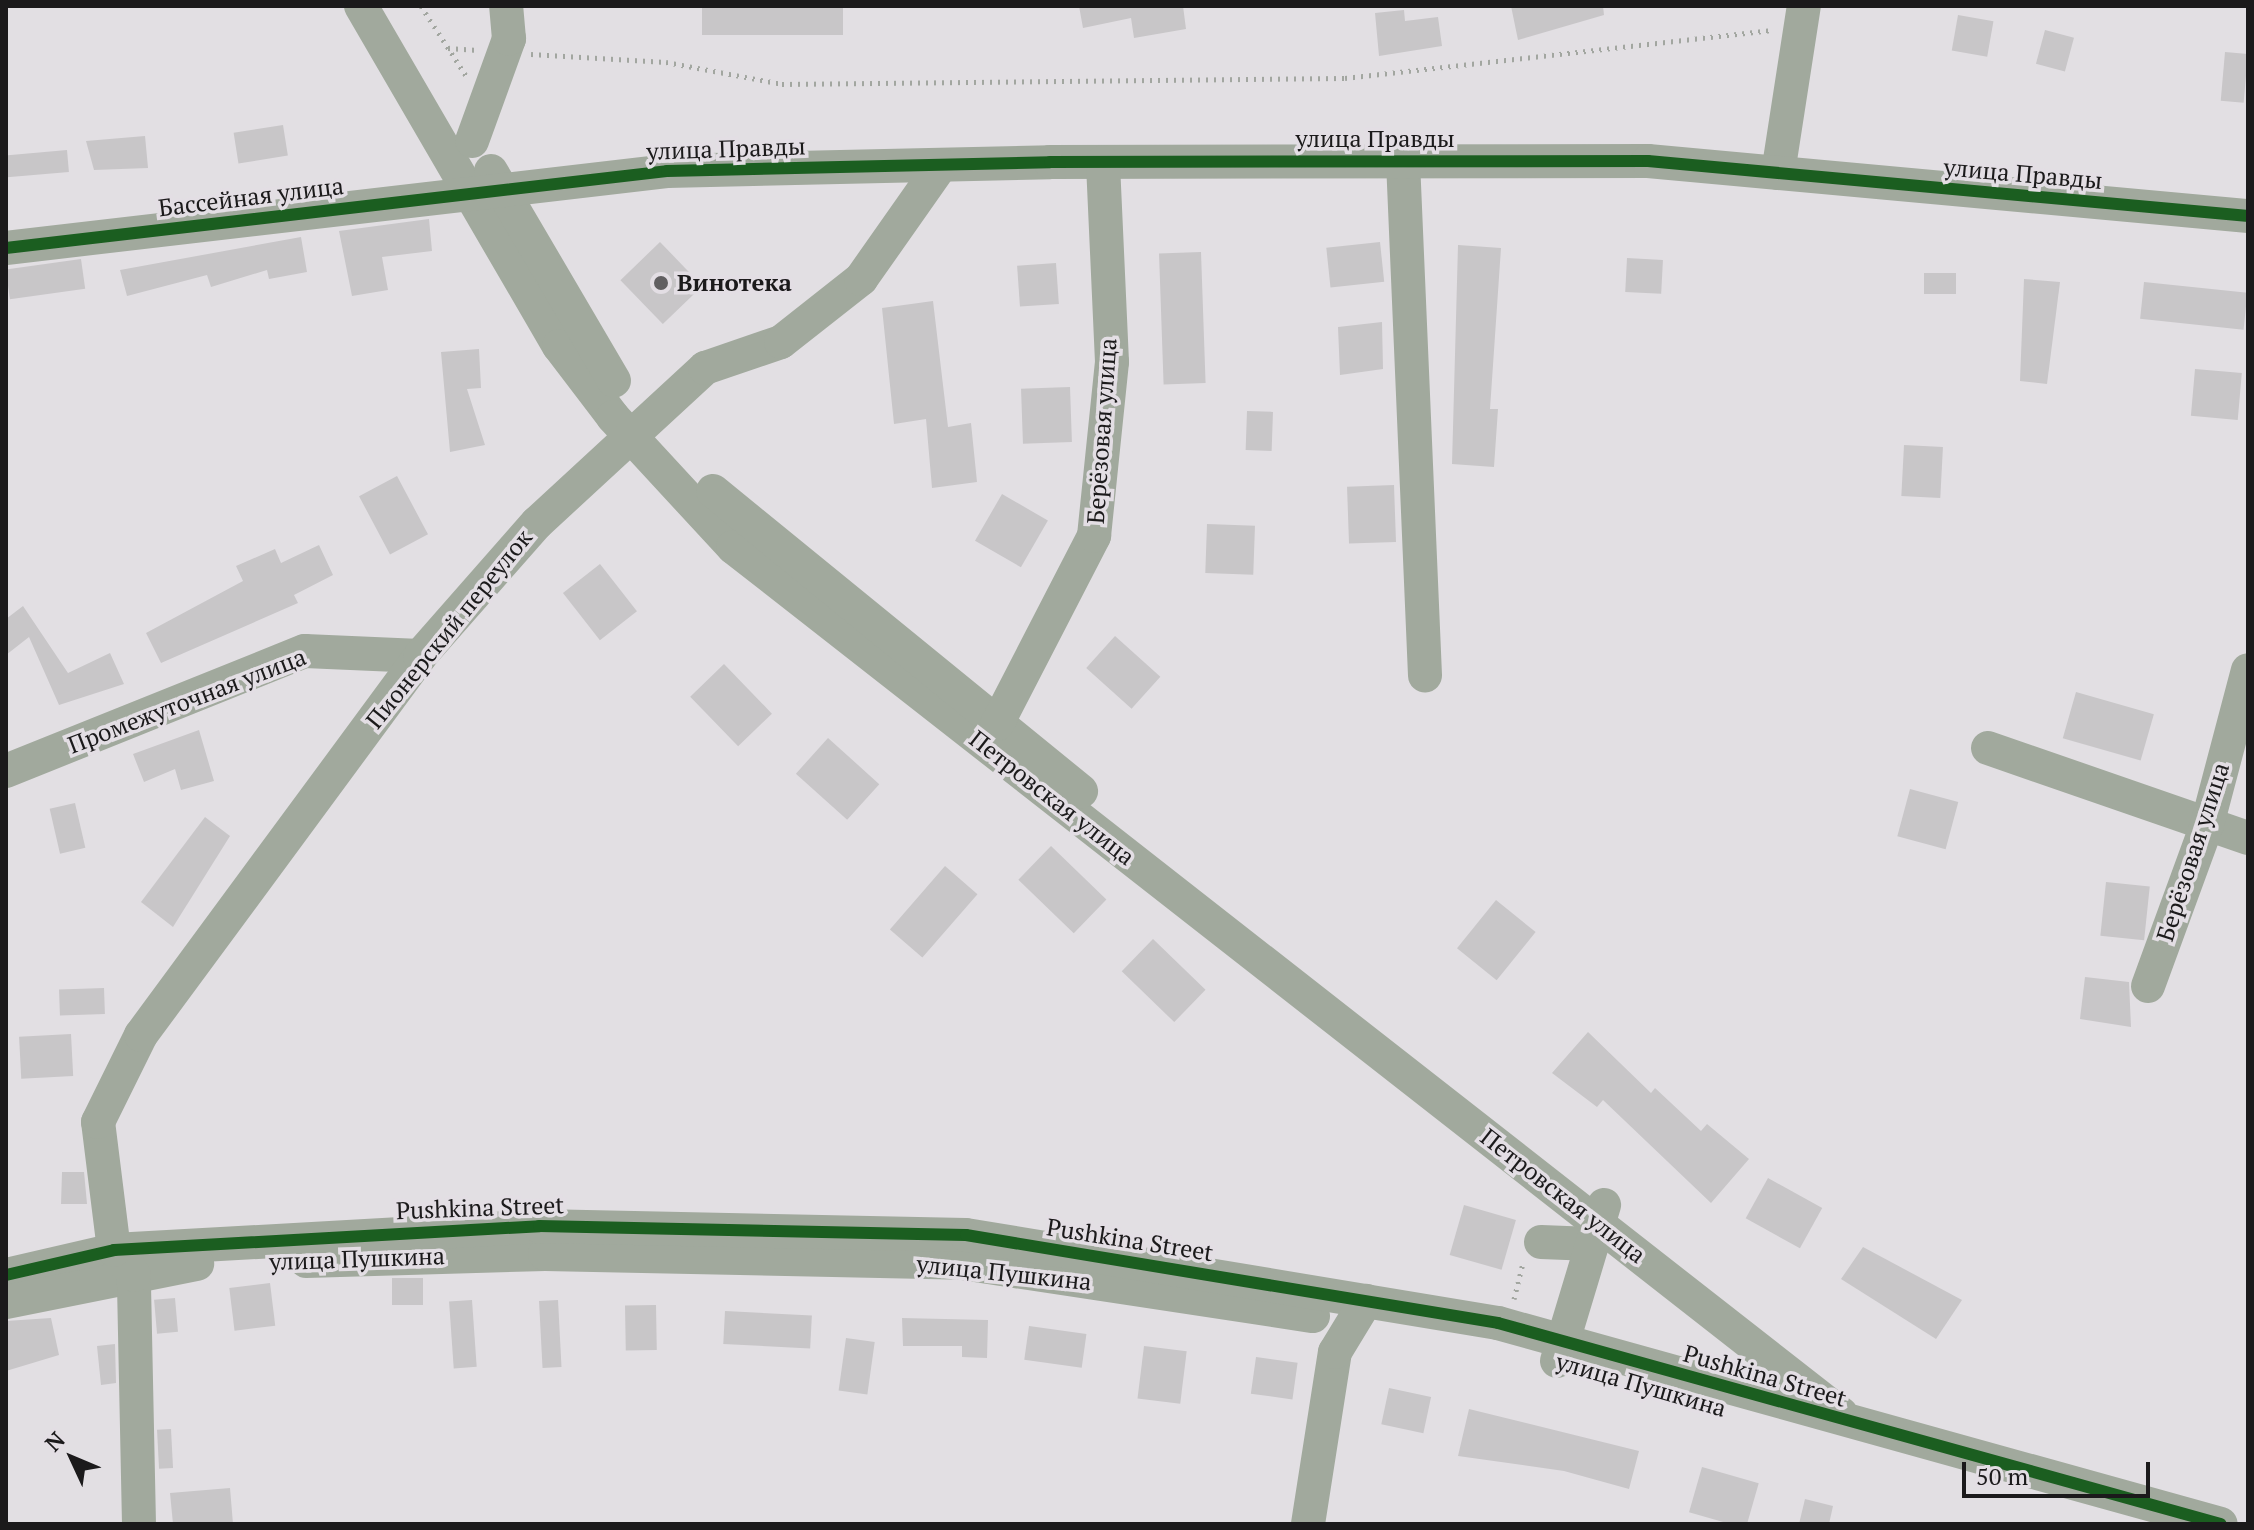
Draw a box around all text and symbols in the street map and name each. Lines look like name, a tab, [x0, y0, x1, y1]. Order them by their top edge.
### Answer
street label: улица Правды	[1295, 125, 1455, 153]
street label: улица Правды	[646, 132, 806, 166]
street label: улица Правды	[1942, 153, 2104, 195]
street label: Бассейная улица	[157, 171, 345, 223]
place label: Винотека	[677, 269, 792, 297]
marker: Винотека	[652, 274, 670, 292]
street label: Берёзовая улица	[1081, 337, 1123, 525]
street label: Пионерский переулок	[360, 524, 538, 734]
street label: Промежуточная улица	[64, 642, 310, 760]
street label: Петровская улица	[964, 725, 1140, 871]
street label: Берёзовая улица	[2151, 759, 2235, 945]
street label: Петровская улица	[1475, 1123, 1651, 1269]
street label: Pushkina Street	[395, 1191, 565, 1225]
street label: Pushkina Street	[1045, 1213, 1215, 1267]
street label: улица Пушкина	[269, 1242, 445, 1276]
street label: улица Пушкина	[915, 1249, 1093, 1297]
street label: Pushkina Street	[1680, 1339, 1850, 1413]
street label: улица Пушкина	[1553, 1347, 1729, 1423]
north arrow	[32, 1418, 112, 1498]
text: N	[38, 1425, 71, 1457]
scale bar	[1966, 1446, 2154, 1496]
text: 50 m	[1976, 1460, 2028, 1492]

